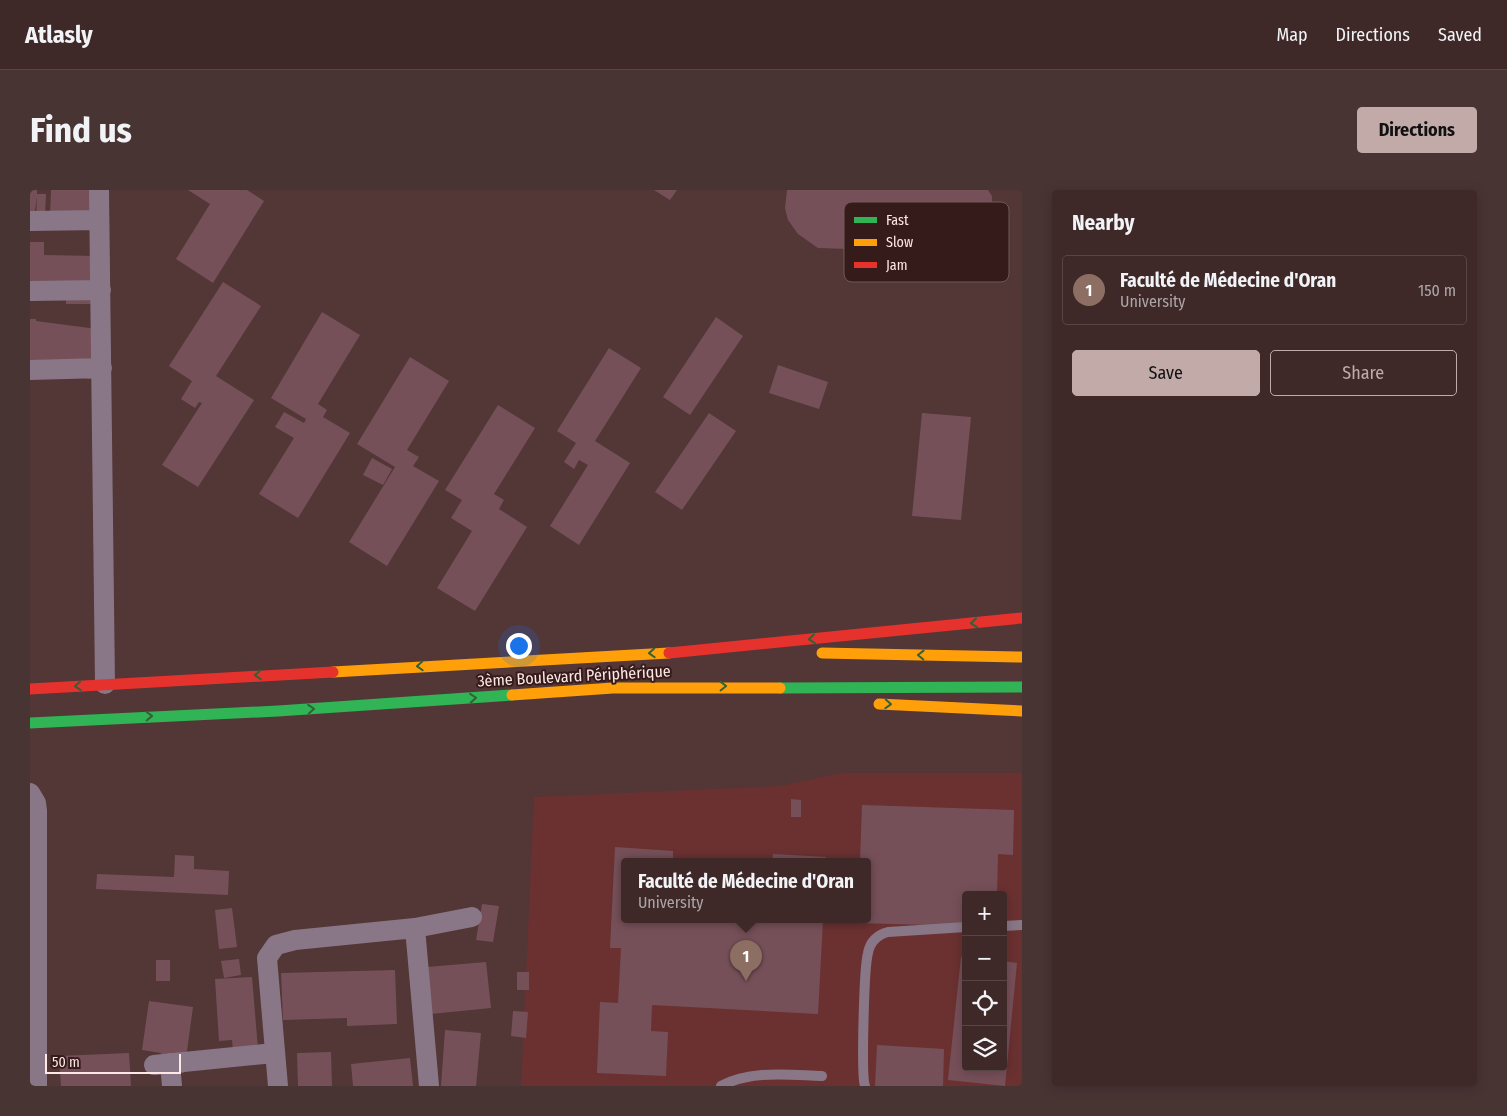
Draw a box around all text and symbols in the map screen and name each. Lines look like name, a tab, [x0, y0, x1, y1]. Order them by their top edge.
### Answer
text: Atlasly	[25, 21, 93, 49]
text: Map	[1276, 24, 1308, 46]
text: Directions	[1336, 24, 1410, 46]
text: Saved	[1438, 24, 1482, 46]
button: Directions	[1357, 107, 1477, 153]
text: Find us	[30, 109, 132, 151]
legend	[844, 202, 1009, 282]
text: Nearby	[1072, 210, 1134, 236]
text: Fast	[886, 212, 909, 229]
text: Slow	[886, 234, 913, 251]
text: Jam	[886, 257, 907, 274]
text: Faculté de Médecine d'Oran	[1120, 269, 1336, 292]
text: 1	[1086, 281, 1092, 300]
text: 150 m	[1418, 281, 1456, 300]
text: University	[1120, 292, 1185, 311]
button: Save	[1072, 350, 1260, 396]
button: Share	[1270, 350, 1457, 396]
one-way arrow	[969, 617, 977, 628]
your location	[506, 633, 532, 659]
one-way arrow	[808, 633, 816, 644]
one-way arrow	[648, 648, 656, 659]
one-way arrow	[917, 650, 924, 660]
one-way arrow	[416, 661, 424, 672]
street label: 3ème Boulevard Périphérique	[477, 661, 671, 691]
one-way arrow	[253, 670, 261, 681]
one-way arrow	[74, 680, 82, 691]
one-way arrow	[719, 681, 727, 691]
one-way arrow	[469, 692, 477, 703]
one-way arrow	[885, 699, 893, 710]
one-way arrow	[307, 704, 315, 715]
one-way arrow	[145, 711, 153, 721]
popup	[621, 858, 871, 923]
text: Faculté de Médecine d'Oran	[638, 870, 854, 893]
map controls	[962, 891, 1007, 1071]
button: +	[962, 891, 1007, 936]
text: University	[638, 893, 703, 912]
button: −	[962, 936, 1007, 981]
pin: 1	[730, 940, 762, 981]
button: locate	[962, 981, 1007, 1026]
button: layers	[962, 1026, 1007, 1071]
scale bar	[45, 1051, 181, 1074]
text: 50 m	[52, 1054, 80, 1071]

